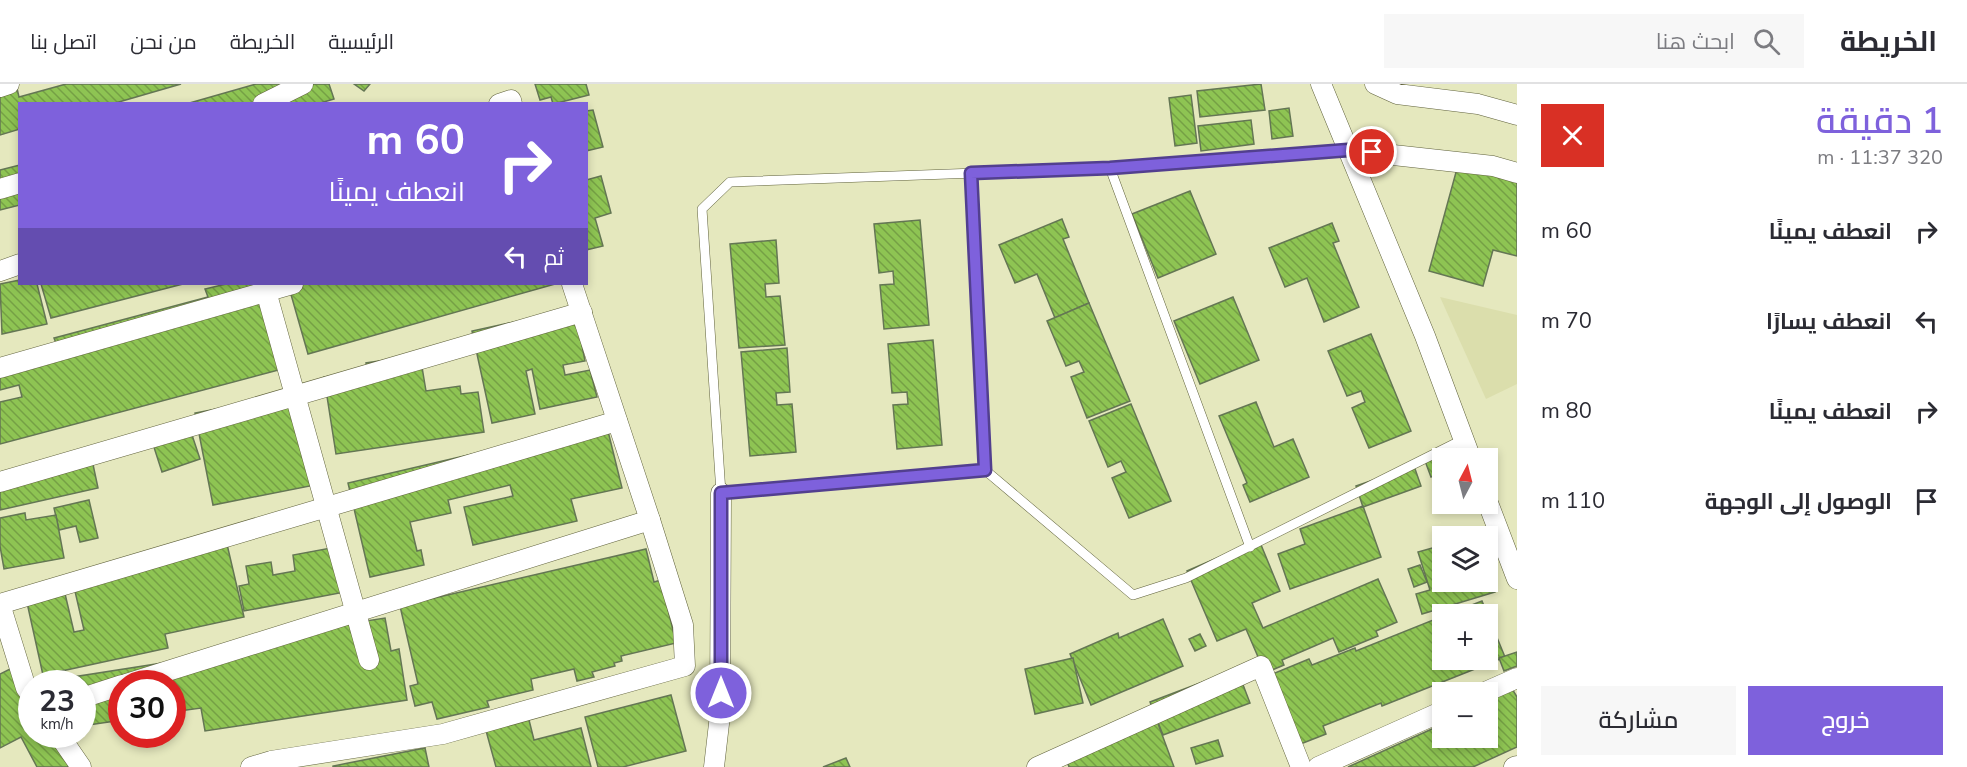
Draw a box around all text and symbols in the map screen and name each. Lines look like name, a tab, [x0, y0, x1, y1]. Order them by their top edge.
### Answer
search box	[1384, 14, 1804, 68]
text: الخريطة	[1840, 23, 1937, 61]
icon: search	[1750, 25, 1783, 58]
text: ابحث هنا	[1656, 27, 1735, 57]
text: اتصل بنا	[30, 28, 97, 56]
text: من نحن	[130, 28, 197, 56]
text: الخريطة	[230, 28, 295, 56]
text: الرئيسية	[328, 28, 394, 56]
text: 1 دقيقة	[1816, 97, 1943, 146]
button: close	[1541, 104, 1604, 167]
text: 60 m	[366, 112, 465, 169]
icon: right	[486, 126, 564, 204]
pin	[1346, 126, 1397, 177]
icon: arrive	[1355, 135, 1388, 168]
text: 320 m · 11:37	[1817, 144, 1943, 171]
text: انعطف يمينًا	[328, 174, 465, 211]
icon: right	[1910, 215, 1943, 248]
text: 60 m	[1541, 216, 1592, 246]
text: انعطف يمينًا	[1769, 217, 1892, 247]
icon: left	[499, 240, 532, 273]
text: ثم	[544, 243, 564, 273]
icon: left	[1910, 305, 1943, 338]
text: 70 m	[1541, 306, 1592, 336]
text: انعطف يسارًا	[1766, 307, 1892, 337]
icon: right	[1910, 395, 1943, 428]
text: 80 m	[1541, 396, 1592, 426]
text: انعطف يمينًا	[1769, 397, 1892, 427]
north arrow	[1432, 448, 1498, 514]
map controls	[1432, 448, 1498, 748]
icon: arrive	[1910, 485, 1943, 518]
text: 110 m	[1541, 486, 1605, 516]
text: الوصول إلى الوجهة	[1705, 487, 1892, 517]
button: layers	[1432, 526, 1498, 592]
button: +	[1432, 604, 1498, 670]
position arrow	[689, 661, 753, 725]
speed limit sign: 30	[108, 670, 186, 748]
text: 23	[39, 681, 75, 722]
button: −	[1432, 682, 1498, 748]
button: مشاركة	[1541, 686, 1736, 755]
button: خروج	[1748, 686, 1943, 755]
text: km/h	[40, 714, 74, 734]

